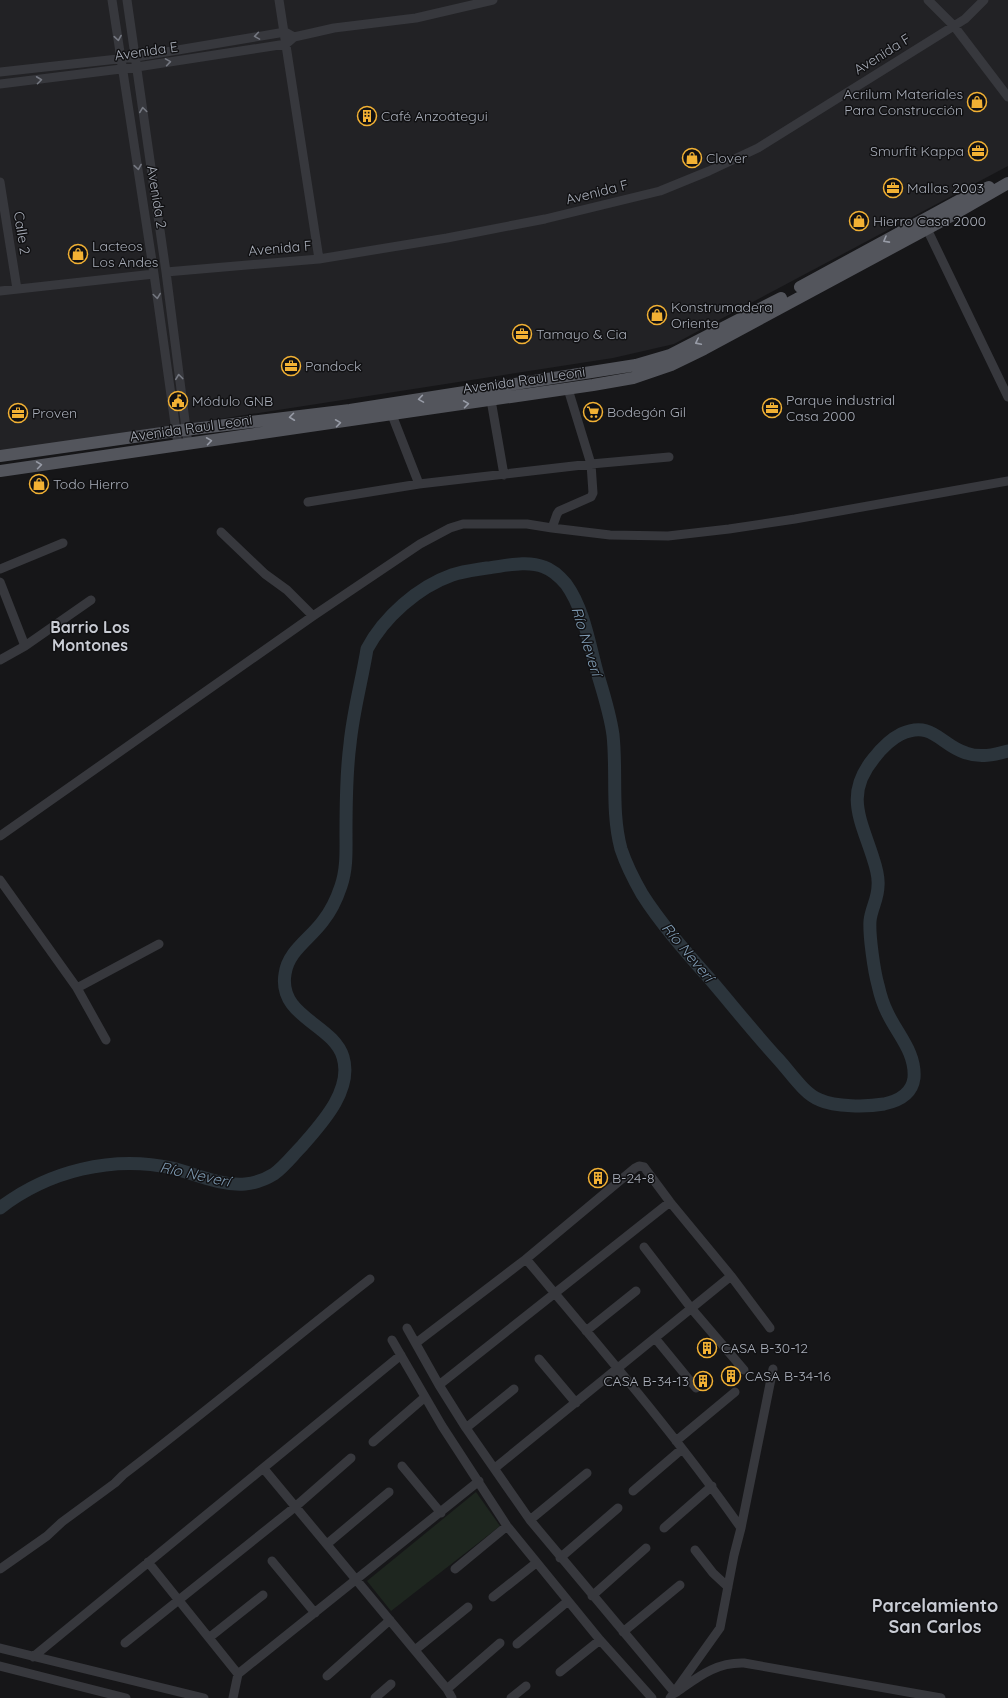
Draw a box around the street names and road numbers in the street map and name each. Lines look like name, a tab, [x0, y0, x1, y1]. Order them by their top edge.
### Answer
street label: Avenida F	[850, 29, 914, 79]
street label: Avenida E	[113, 38, 179, 64]
street label: Avenida 2	[143, 164, 171, 230]
street label: Avenida F	[564, 176, 630, 208]
street label: Calle 2	[10, 210, 34, 256]
street label: Avenida F	[247, 236, 313, 260]
street label: Avenida Raul Leoni	[462, 362, 586, 398]
street label: Avenida Raul Leoni	[129, 410, 253, 446]

